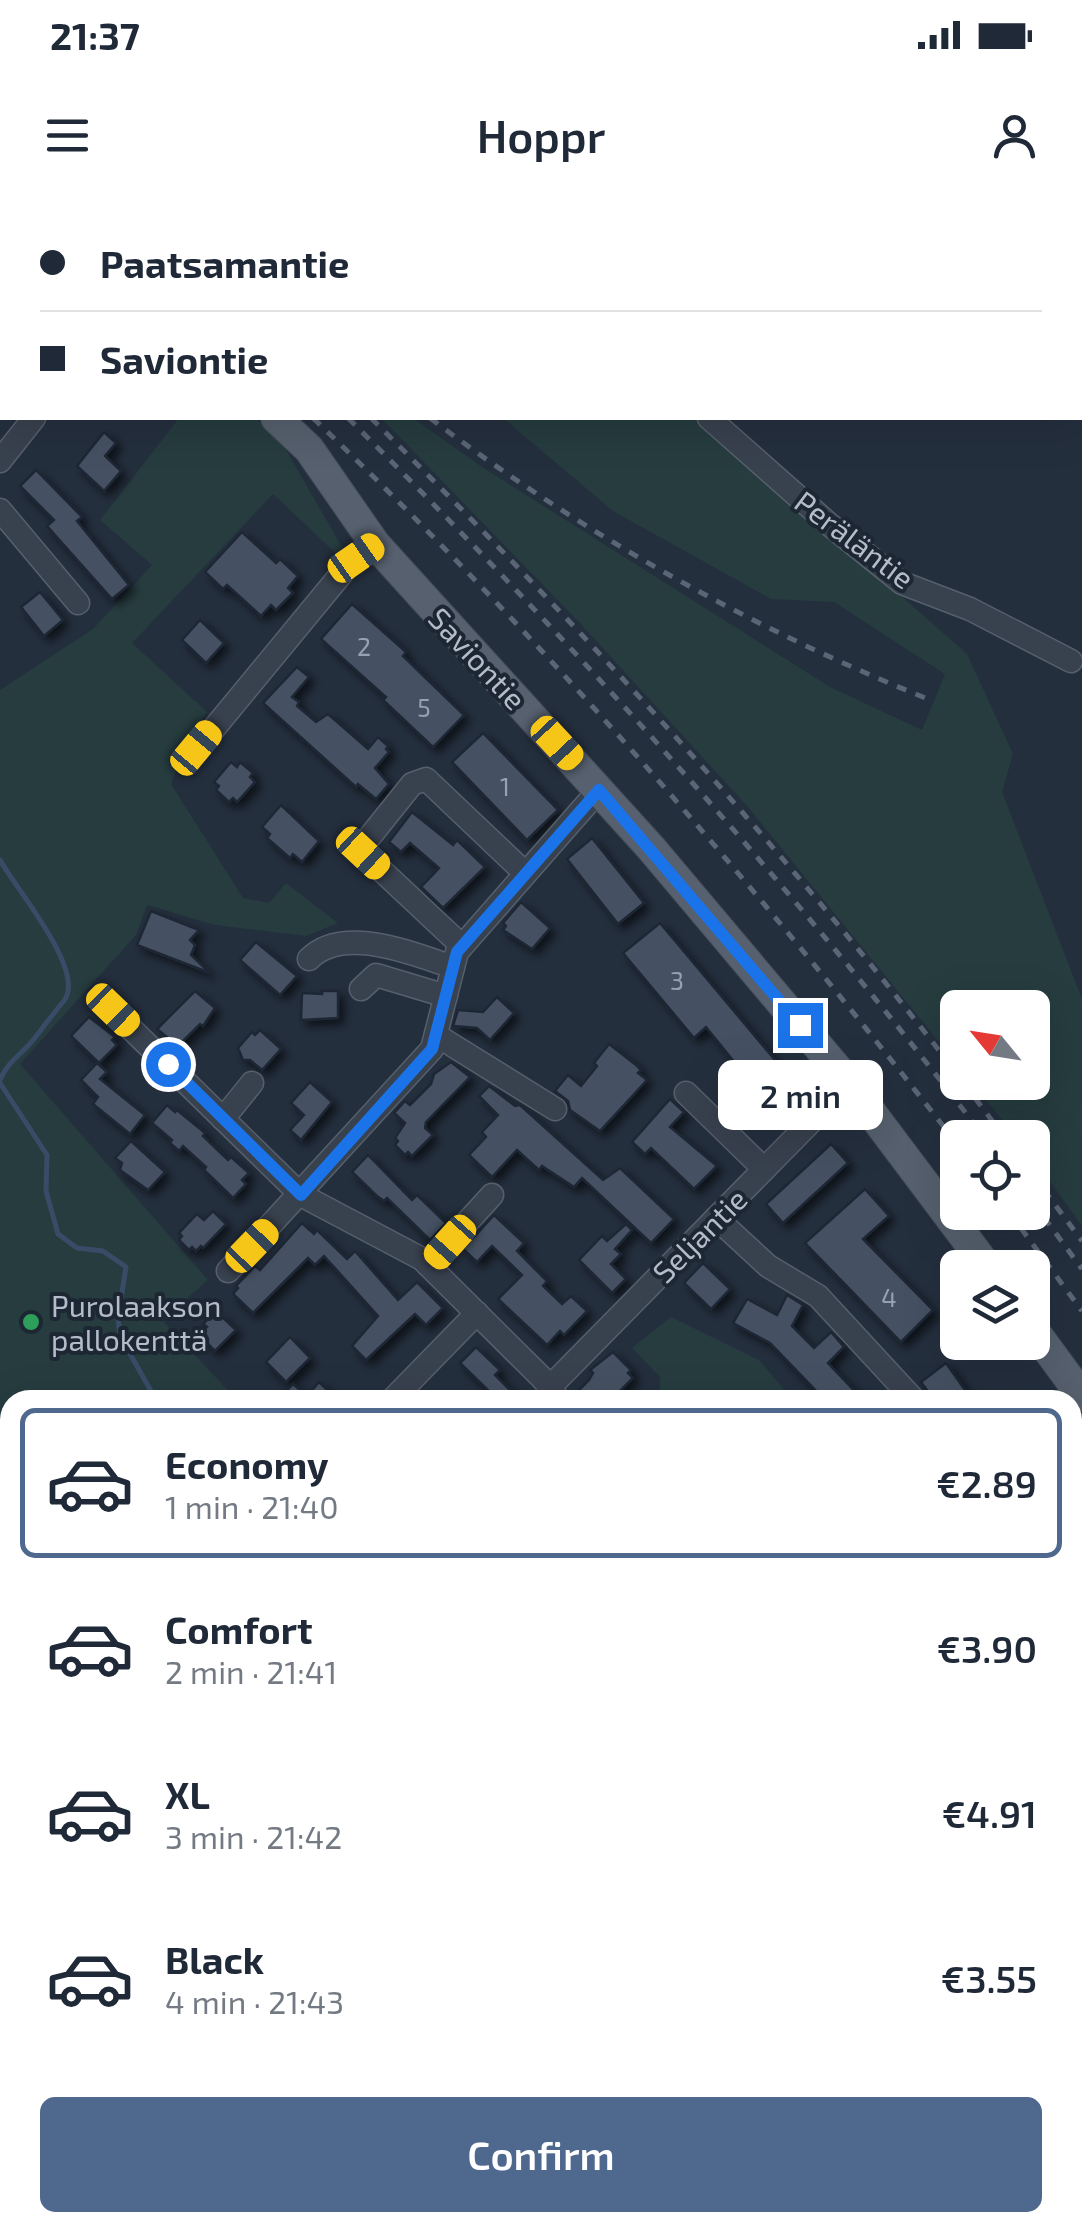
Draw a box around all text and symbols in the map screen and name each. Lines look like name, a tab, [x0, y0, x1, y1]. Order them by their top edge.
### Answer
text: 21:37	[50, 12, 140, 58]
icon: menu	[40, 108, 95, 163]
text: Hoppr	[477, 108, 605, 162]
icon: person	[987, 108, 1042, 163]
text: Paatsamantie	[100, 240, 350, 286]
text: Saviontie	[100, 336, 269, 382]
street label: Peräläntie	[788, 483, 922, 595]
car	[323, 529, 389, 587]
street label: Saviontie	[422, 600, 534, 716]
house number: 2	[357, 631, 371, 661]
house number: 5	[417, 692, 431, 722]
car	[526, 711, 588, 775]
car	[165, 715, 227, 781]
house number: 1	[500, 771, 510, 801]
car	[331, 822, 395, 884]
house number: 3	[670, 965, 684, 995]
car	[81, 978, 145, 1042]
north arrow	[940, 990, 1050, 1100]
map controls	[940, 990, 1050, 1360]
route end	[778, 1003, 823, 1048]
route start	[146, 1042, 191, 1087]
callout: 2 min	[718, 1060, 882, 1130]
text: 2 min	[760, 1076, 841, 1114]
button: locate	[940, 1120, 1050, 1230]
street label: Seljantie	[644, 1180, 754, 1290]
car	[419, 1210, 481, 1274]
car	[220, 1214, 284, 1278]
button: layers	[940, 1250, 1050, 1360]
house number: 4	[881, 1282, 897, 1312]
place label: Purolaakson pallokenttä	[51, 1287, 221, 1357]
marker: Purolaakson pallokenttä	[20, 1311, 42, 1333]
icon: car	[45, 1438, 135, 1528]
text: Economy	[165, 1441, 329, 1487]
text: €2.89	[936, 1460, 1037, 1506]
text: 1 min · 21:40	[165, 1487, 339, 1525]
icon: car	[45, 1603, 135, 1693]
text: Comfort	[165, 1606, 313, 1652]
text: €3.90	[937, 1625, 1037, 1671]
text: 2 min · 21:41	[165, 1652, 337, 1690]
icon: car	[45, 1768, 135, 1858]
text: XL	[165, 1771, 210, 1817]
text: €4.91	[942, 1790, 1037, 1836]
text: 3 min · 21:42	[165, 1817, 342, 1855]
icon: car	[45, 1933, 135, 2023]
text: Black	[165, 1936, 264, 1982]
text: €3.55	[941, 1955, 1037, 2001]
text: 4 min · 21:43	[165, 1982, 344, 2020]
button: Confirm	[40, 2097, 1042, 2212]

